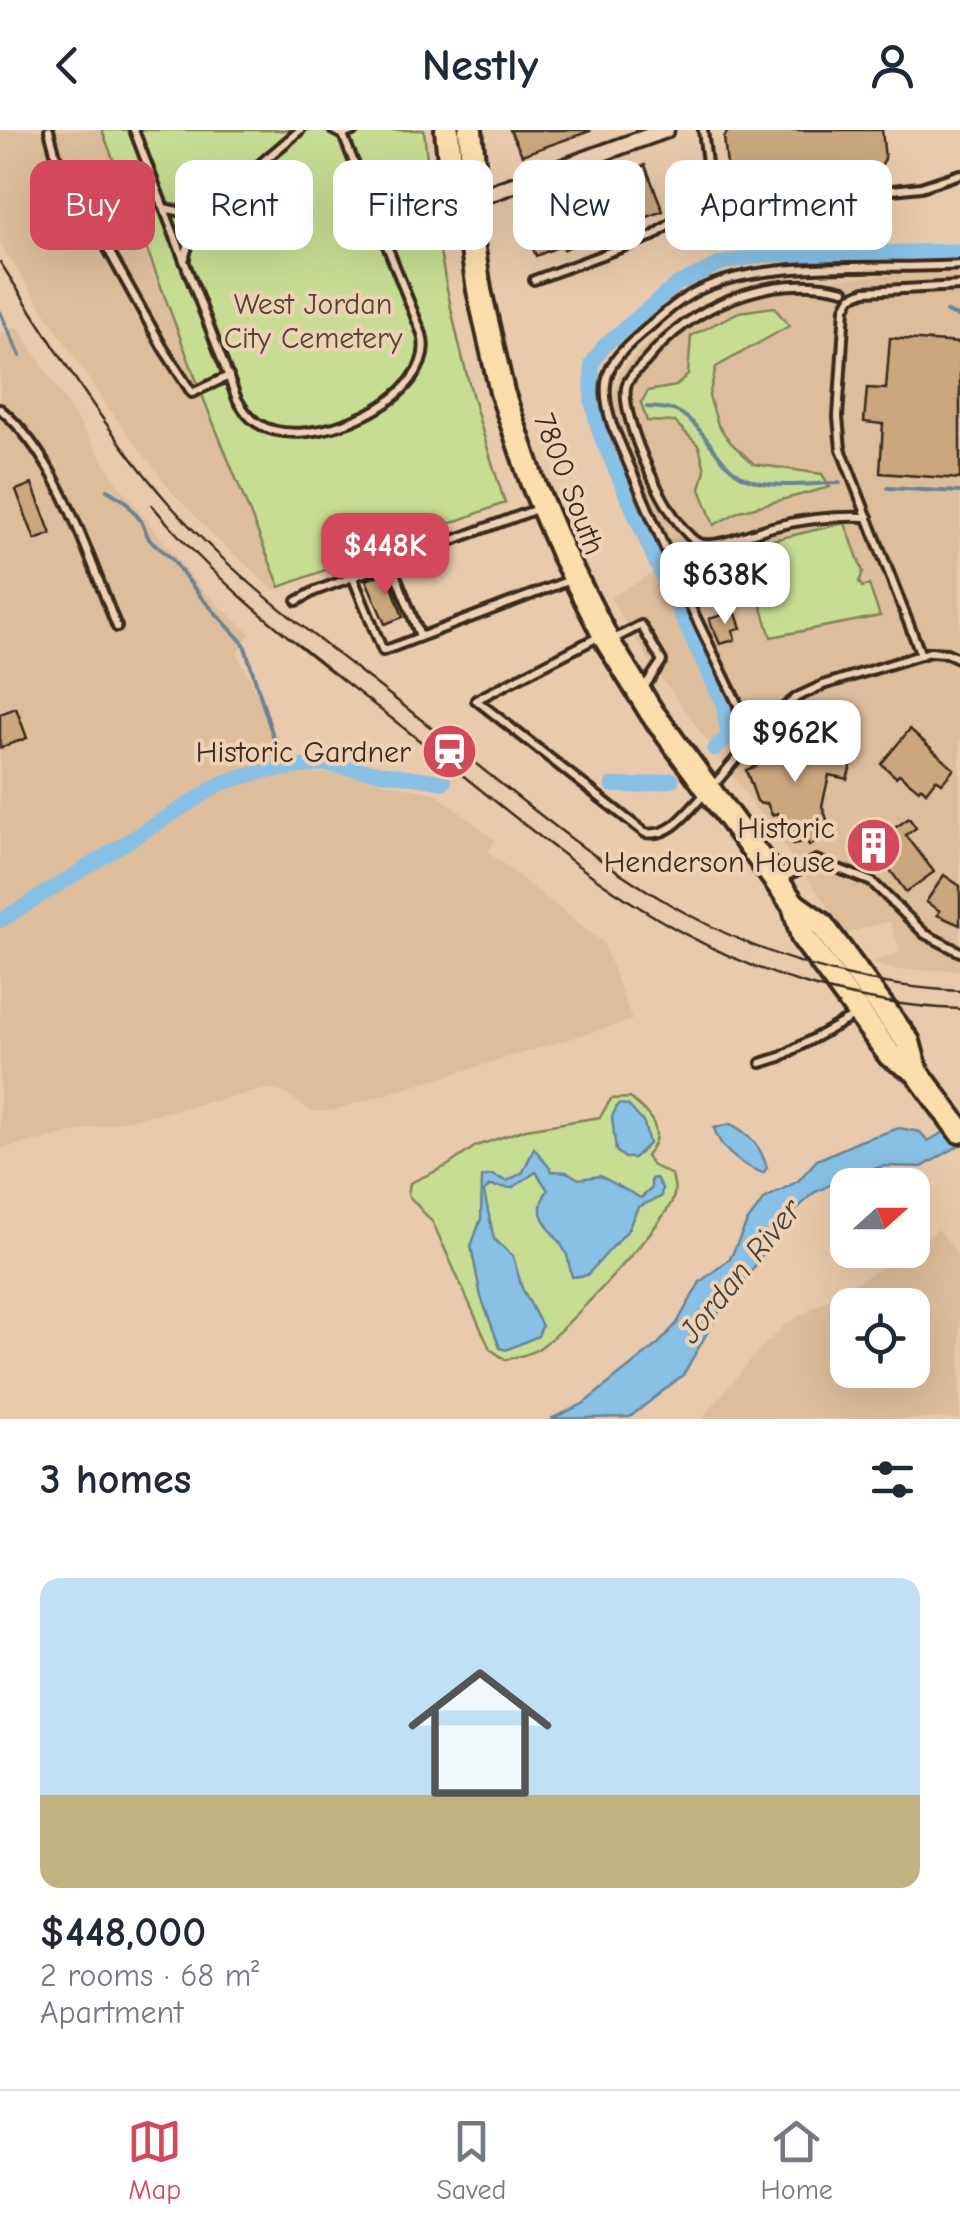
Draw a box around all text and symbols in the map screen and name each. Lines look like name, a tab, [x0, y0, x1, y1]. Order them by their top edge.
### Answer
icon: back	[40, 38, 95, 93]
icon: person	[865, 38, 920, 93]
text: Nestly	[422, 39, 538, 91]
chip: Buy	[30, 160, 155, 250]
chip: Rent	[175, 160, 313, 250]
chip: Filters	[333, 160, 493, 250]
chip: New	[513, 160, 645, 250]
chip: Apartment	[665, 160, 892, 250]
park label: West Jordan City Cemetery	[224, 287, 403, 356]
street label: 7800 South	[526, 408, 612, 560]
pin: $448K	[315, 513, 455, 598]
text: $448K	[343, 527, 427, 564]
pin: $638K	[655, 542, 795, 627]
text: $638K	[682, 556, 768, 593]
pin: $962K	[725, 700, 865, 785]
text: $962K	[752, 714, 838, 751]
station icon: Historic Gardner	[420, 722, 480, 782]
place label: Historic Gardner	[196, 735, 411, 770]
place label: Historic Henderson House	[604, 811, 835, 880]
building icon: Historic Henderson House	[844, 815, 904, 875]
north arrow	[830, 1168, 930, 1268]
map controls	[830, 1168, 930, 1388]
water label: Jordan River	[670, 1191, 810, 1351]
button: locate	[830, 1288, 930, 1388]
icon: filters	[865, 1452, 920, 1507]
text: 3 homes	[40, 1455, 191, 1504]
icon: home	[390, 1643, 570, 1823]
text: $448,000	[40, 1908, 206, 1957]
text: 2 rooms · 68 m²	[40, 1957, 259, 1994]
text: Apartment	[40, 1994, 183, 2031]
tab: Map	[127, 2114, 182, 2206]
tab: Saved	[436, 2114, 506, 2206]
tab: Home	[761, 2114, 833, 2206]

